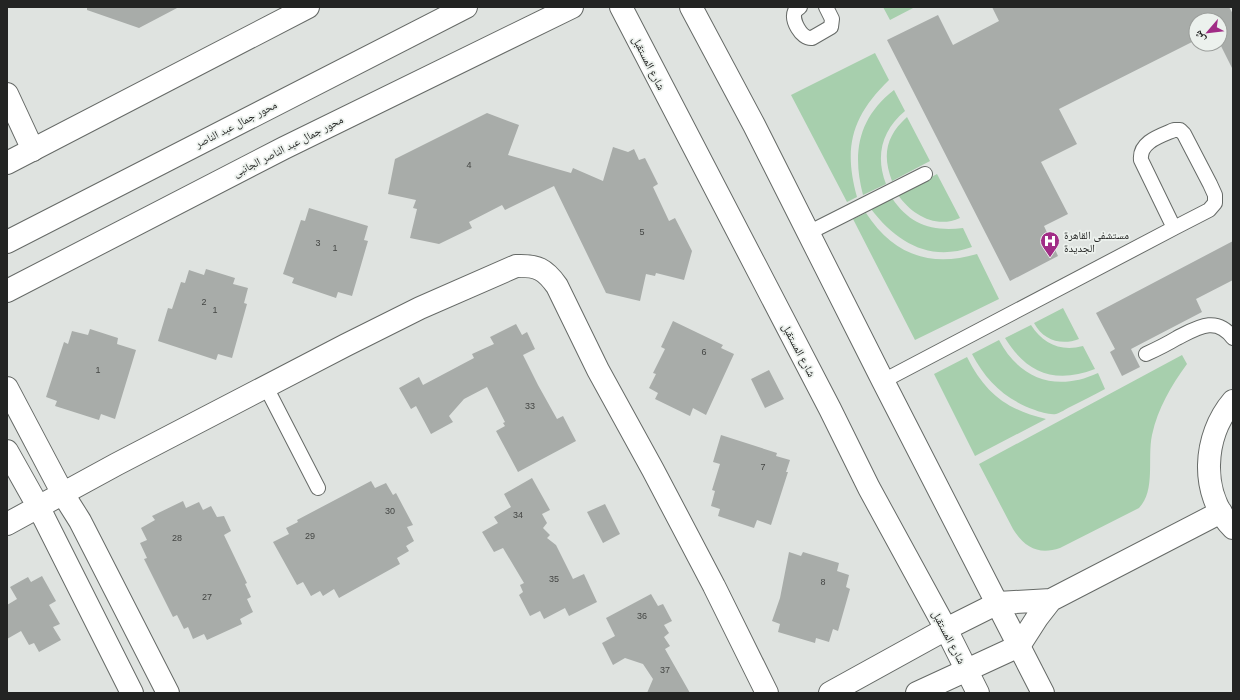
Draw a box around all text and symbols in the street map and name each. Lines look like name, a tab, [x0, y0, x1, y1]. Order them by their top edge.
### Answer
north arrow	[1188, 12, 1228, 52]
text: ش	[1191, 27, 1209, 45]
street label: شارع المستقبل	[629, 34, 668, 92]
street label: محور جمال عبد الناصر	[192, 98, 279, 151]
street label: محور جمال عبد الناصر الجانبى	[231, 113, 345, 180]
house number: 4	[466, 160, 472, 170]
house number: 5	[639, 227, 645, 237]
place label: مستشفى القاهرة الجديدة	[1064, 229, 1129, 254]
hospital icon: مستشفى القاهرة الجديدة	[1039, 230, 1061, 258]
house number: 3	[315, 238, 321, 248]
house number: 1	[332, 243, 338, 253]
house number: 2	[201, 297, 207, 307]
house number: 1	[212, 305, 218, 315]
street label: شارع المستقبل	[779, 321, 818, 379]
house number: 6	[701, 347, 707, 357]
house number: 1	[95, 365, 101, 375]
house number: 33	[525, 401, 535, 411]
house number: 7	[760, 462, 766, 472]
house number: 30	[385, 506, 395, 516]
house number: 34	[513, 510, 523, 520]
house number: 29	[305, 531, 315, 541]
house number: 28	[172, 533, 182, 543]
house number: 35	[549, 574, 559, 584]
house number: 8	[820, 577, 826, 587]
house number: 27	[202, 592, 212, 602]
street label: شارع المستقبل	[929, 608, 968, 666]
house number: 36	[637, 611, 647, 621]
house number: 37	[660, 665, 670, 675]

